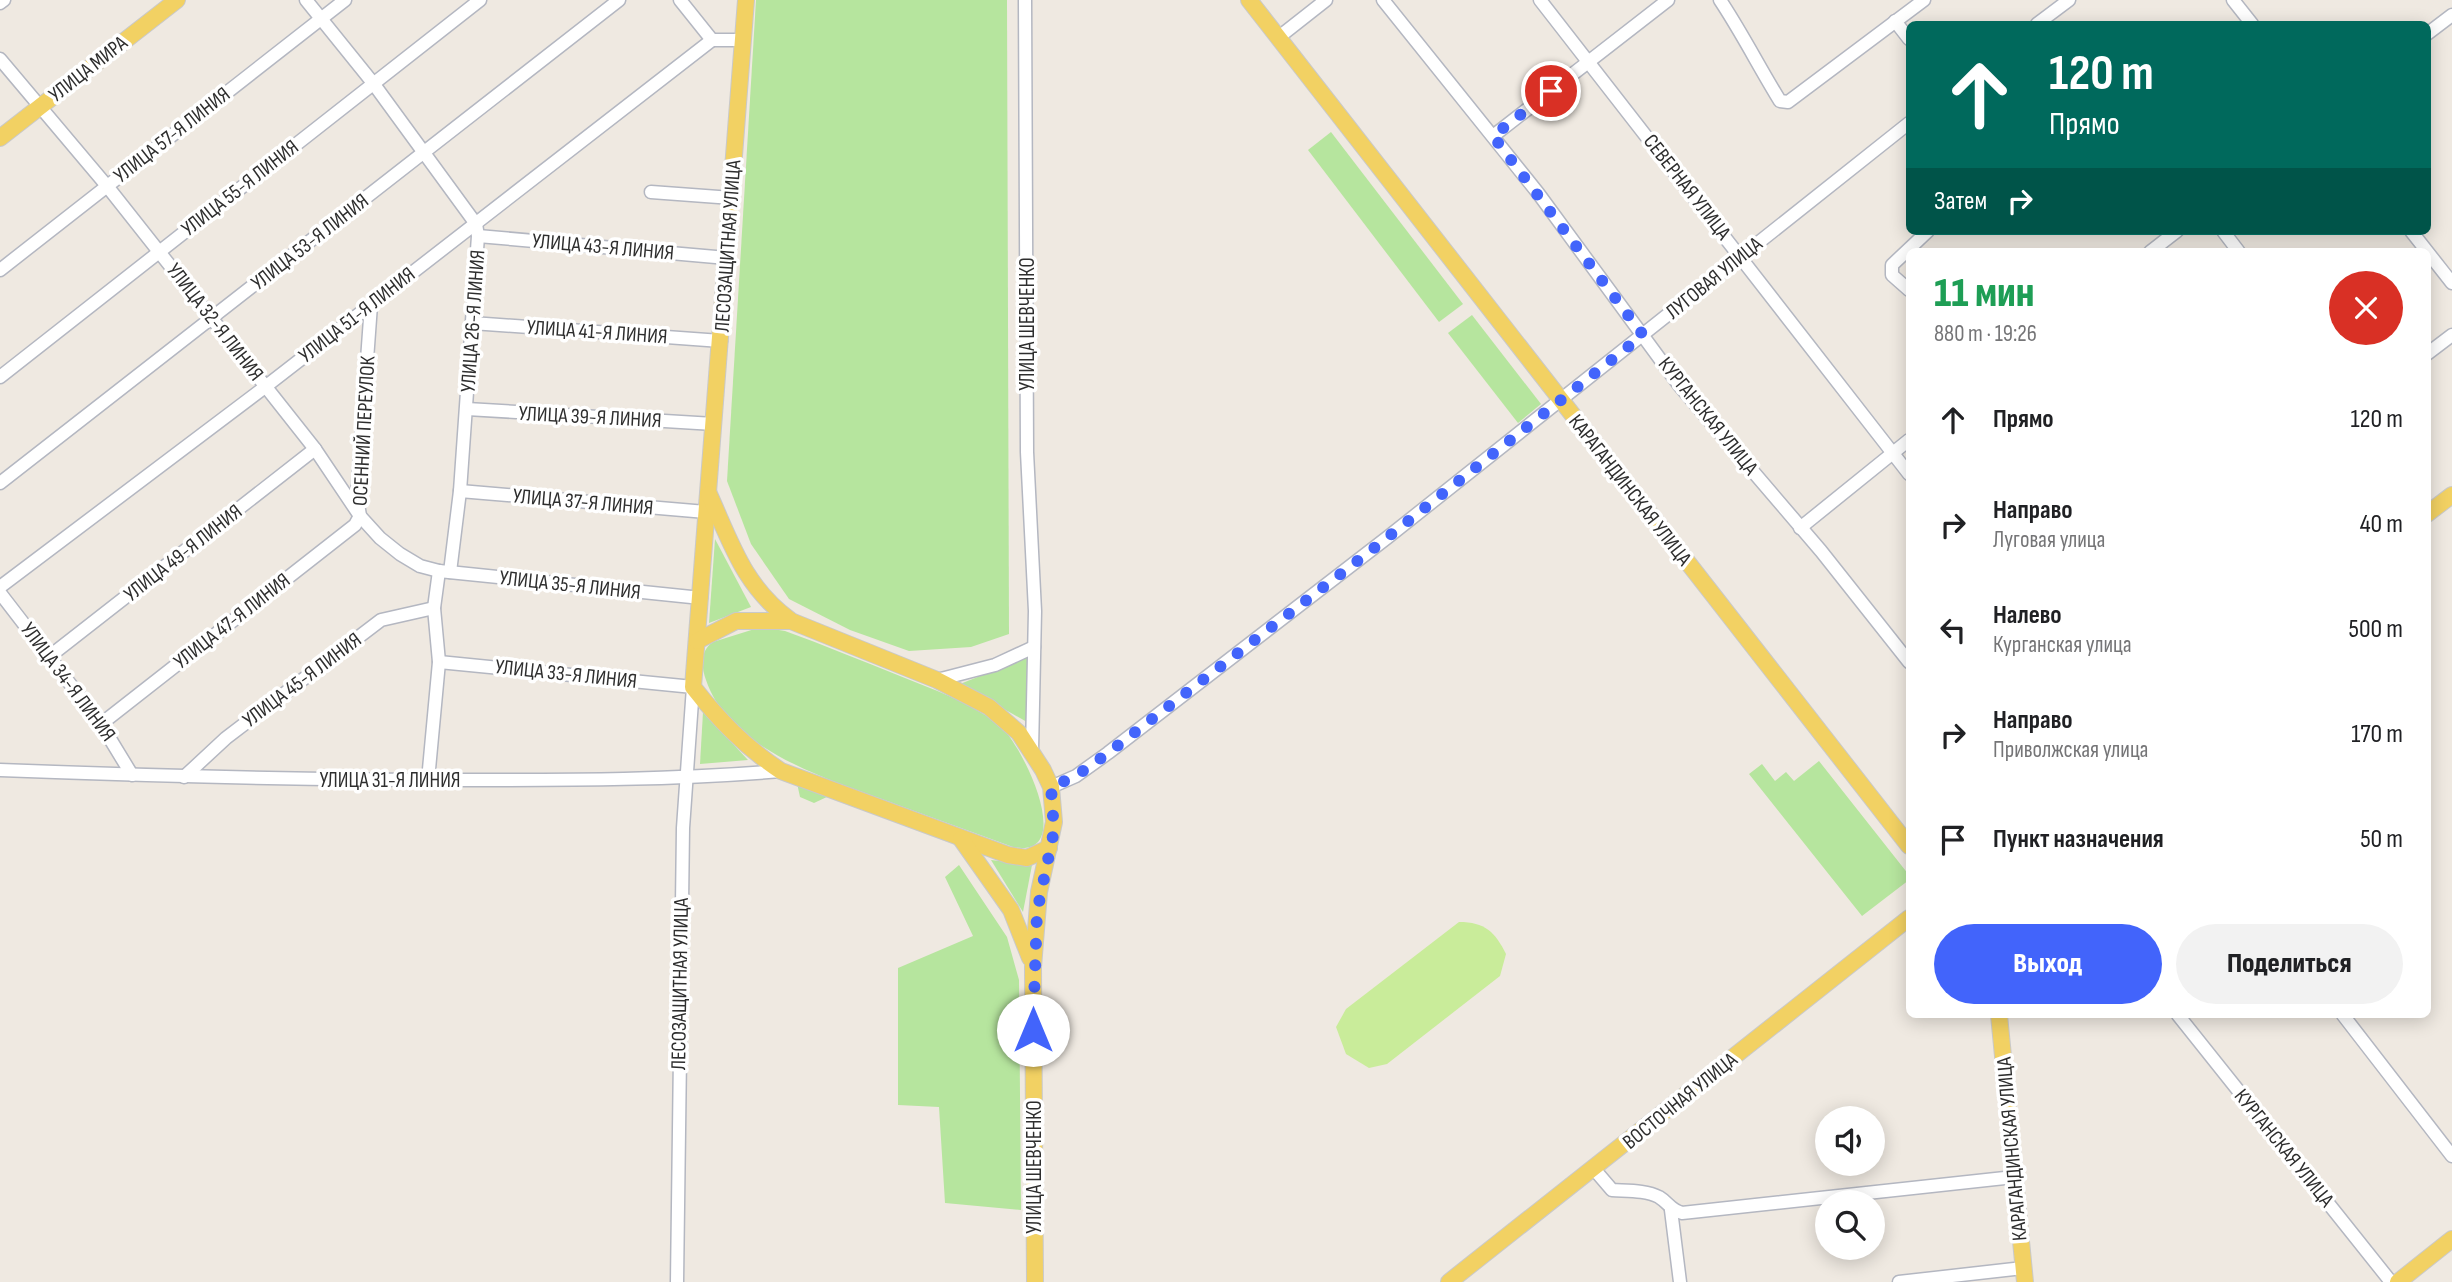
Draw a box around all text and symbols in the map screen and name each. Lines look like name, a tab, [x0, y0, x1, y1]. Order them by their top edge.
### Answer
street label: УЛИЦА МИРА	[44, 30, 133, 107]
text: 120 m	[2049, 45, 2154, 104]
icon: ahead	[1934, 49, 2025, 140]
pin	[1521, 61, 1581, 121]
icon: arrive	[1532, 72, 1570, 110]
street label: УЛИЦА 57-Я ЛИНИЯ	[109, 82, 235, 188]
text: Прямо	[2049, 105, 2120, 144]
street label: СЕВЕРНАЯ УЛИЦА	[1638, 129, 1737, 246]
street label: УЛИЦА 55-Я ЛИНИЯ	[176, 135, 304, 241]
street label: ЛЕСОЗАЩИТНАЯ УЛИЦА	[710, 158, 747, 333]
icon: right	[2001, 182, 2039, 220]
text: Затем	[1934, 186, 1987, 217]
street label: УЛИЦА 53-Я ЛИНИЯ	[246, 188, 374, 296]
street label: УЛИЦА 43-Я ЛИНИЯ	[531, 228, 675, 266]
street label: ЛУГОВАЯ УЛИЦА	[1661, 231, 1768, 324]
street label: УЛИЦА 26-Я ЛИНИЯ	[456, 249, 490, 393]
street label: УЛИЦА ШЕВЧЕНКО	[1015, 257, 1040, 391]
street label: УЛИЦА 32-Я ЛИНИЯ	[161, 258, 269, 386]
street label: УЛИЦА 51-Я ЛИНИЯ	[294, 262, 420, 368]
text: 11 мин	[1934, 268, 2035, 319]
button: close	[2329, 271, 2403, 345]
street label: УЛИЦА 41-Я ЛИНИЯ	[526, 315, 668, 349]
text: 880 m · 19:26	[1934, 320, 2037, 348]
street label: КУРГАНСКАЯ УЛИЦА	[1653, 352, 1764, 481]
street label: ОСЕННИЙ ПЕРЕУЛОК	[348, 355, 380, 507]
street label: УЛИЦА 39-Я ЛИНИЯ	[518, 401, 662, 433]
icon: ahead	[1934, 401, 1972, 439]
text: Прямо	[1993, 404, 2054, 435]
text: 120 m	[2350, 404, 2403, 435]
street label: КАРАГАНДИНСКАЯ УЛИЦА	[1563, 410, 1697, 571]
street label: УЛИЦА 37-Я ЛИНИЯ	[512, 483, 654, 521]
text: Направо	[1993, 495, 2072, 526]
street label: УЛИЦА 49-Я ЛИНИЯ	[119, 499, 247, 607]
icon: right	[1934, 506, 1972, 544]
text: 40 m	[2360, 509, 2403, 540]
text: Луговая улица	[1993, 526, 2105, 554]
street label: УЛИЦА 35-Я ЛИНИЯ	[498, 565, 642, 605]
street label: УЛИЦА 47-Я ЛИНИЯ	[169, 568, 295, 674]
text: Налево	[1993, 600, 2062, 631]
icon: left	[1934, 611, 1972, 649]
text: 500 m	[2349, 614, 2403, 645]
street label: УЛИЦА 34-Я ЛИНИЯ	[15, 618, 121, 746]
street label: УЛИЦА 45-Я ЛИНИЯ	[238, 627, 366, 733]
text: Курганская улица	[1993, 631, 2132, 659]
street label: УЛИЦА 33-Я ЛИНИЯ	[494, 654, 638, 694]
text: Направо	[1993, 705, 2072, 736]
icon: right	[1934, 716, 1972, 754]
text: 170 m	[2351, 719, 2403, 750]
text: Приволжская улица	[1993, 736, 2148, 764]
street label: УЛИЦА 31-Я ЛИНИЯ	[319, 768, 461, 793]
icon: arrive	[1934, 821, 1972, 859]
text: Пункт назначения	[1993, 824, 2164, 855]
text: 50 m	[2360, 824, 2403, 855]
street label: ЛЕСОЗАЩИТНАЯ УЛИЦА	[666, 897, 694, 1070]
button: Выход	[1934, 924, 2162, 1004]
button: Поделиться	[2176, 924, 2403, 1004]
position arrow	[996, 993, 1070, 1067]
street label: ВОСТОЧНАЯ УЛИЦА	[1618, 1047, 1743, 1155]
street label: КАРАГАНДИНСКАЯ УЛИЦА	[1991, 1055, 2032, 1242]
street label: КУРГАНСКАЯ УЛИЦА	[2229, 1084, 2340, 1213]
street label: УЛИЦА ШЕВЧЕНКО	[1022, 1100, 1047, 1234]
map controls	[1815, 1106, 1885, 1260]
button: sound	[1815, 1106, 1885, 1176]
button: search	[1815, 1190, 1885, 1260]

